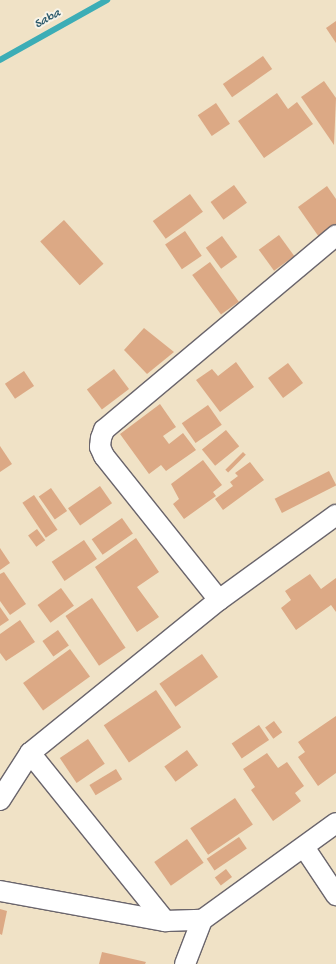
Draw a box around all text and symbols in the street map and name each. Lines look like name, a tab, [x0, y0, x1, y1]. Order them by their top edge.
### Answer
water label: Saba	[32, 7, 64, 33]

